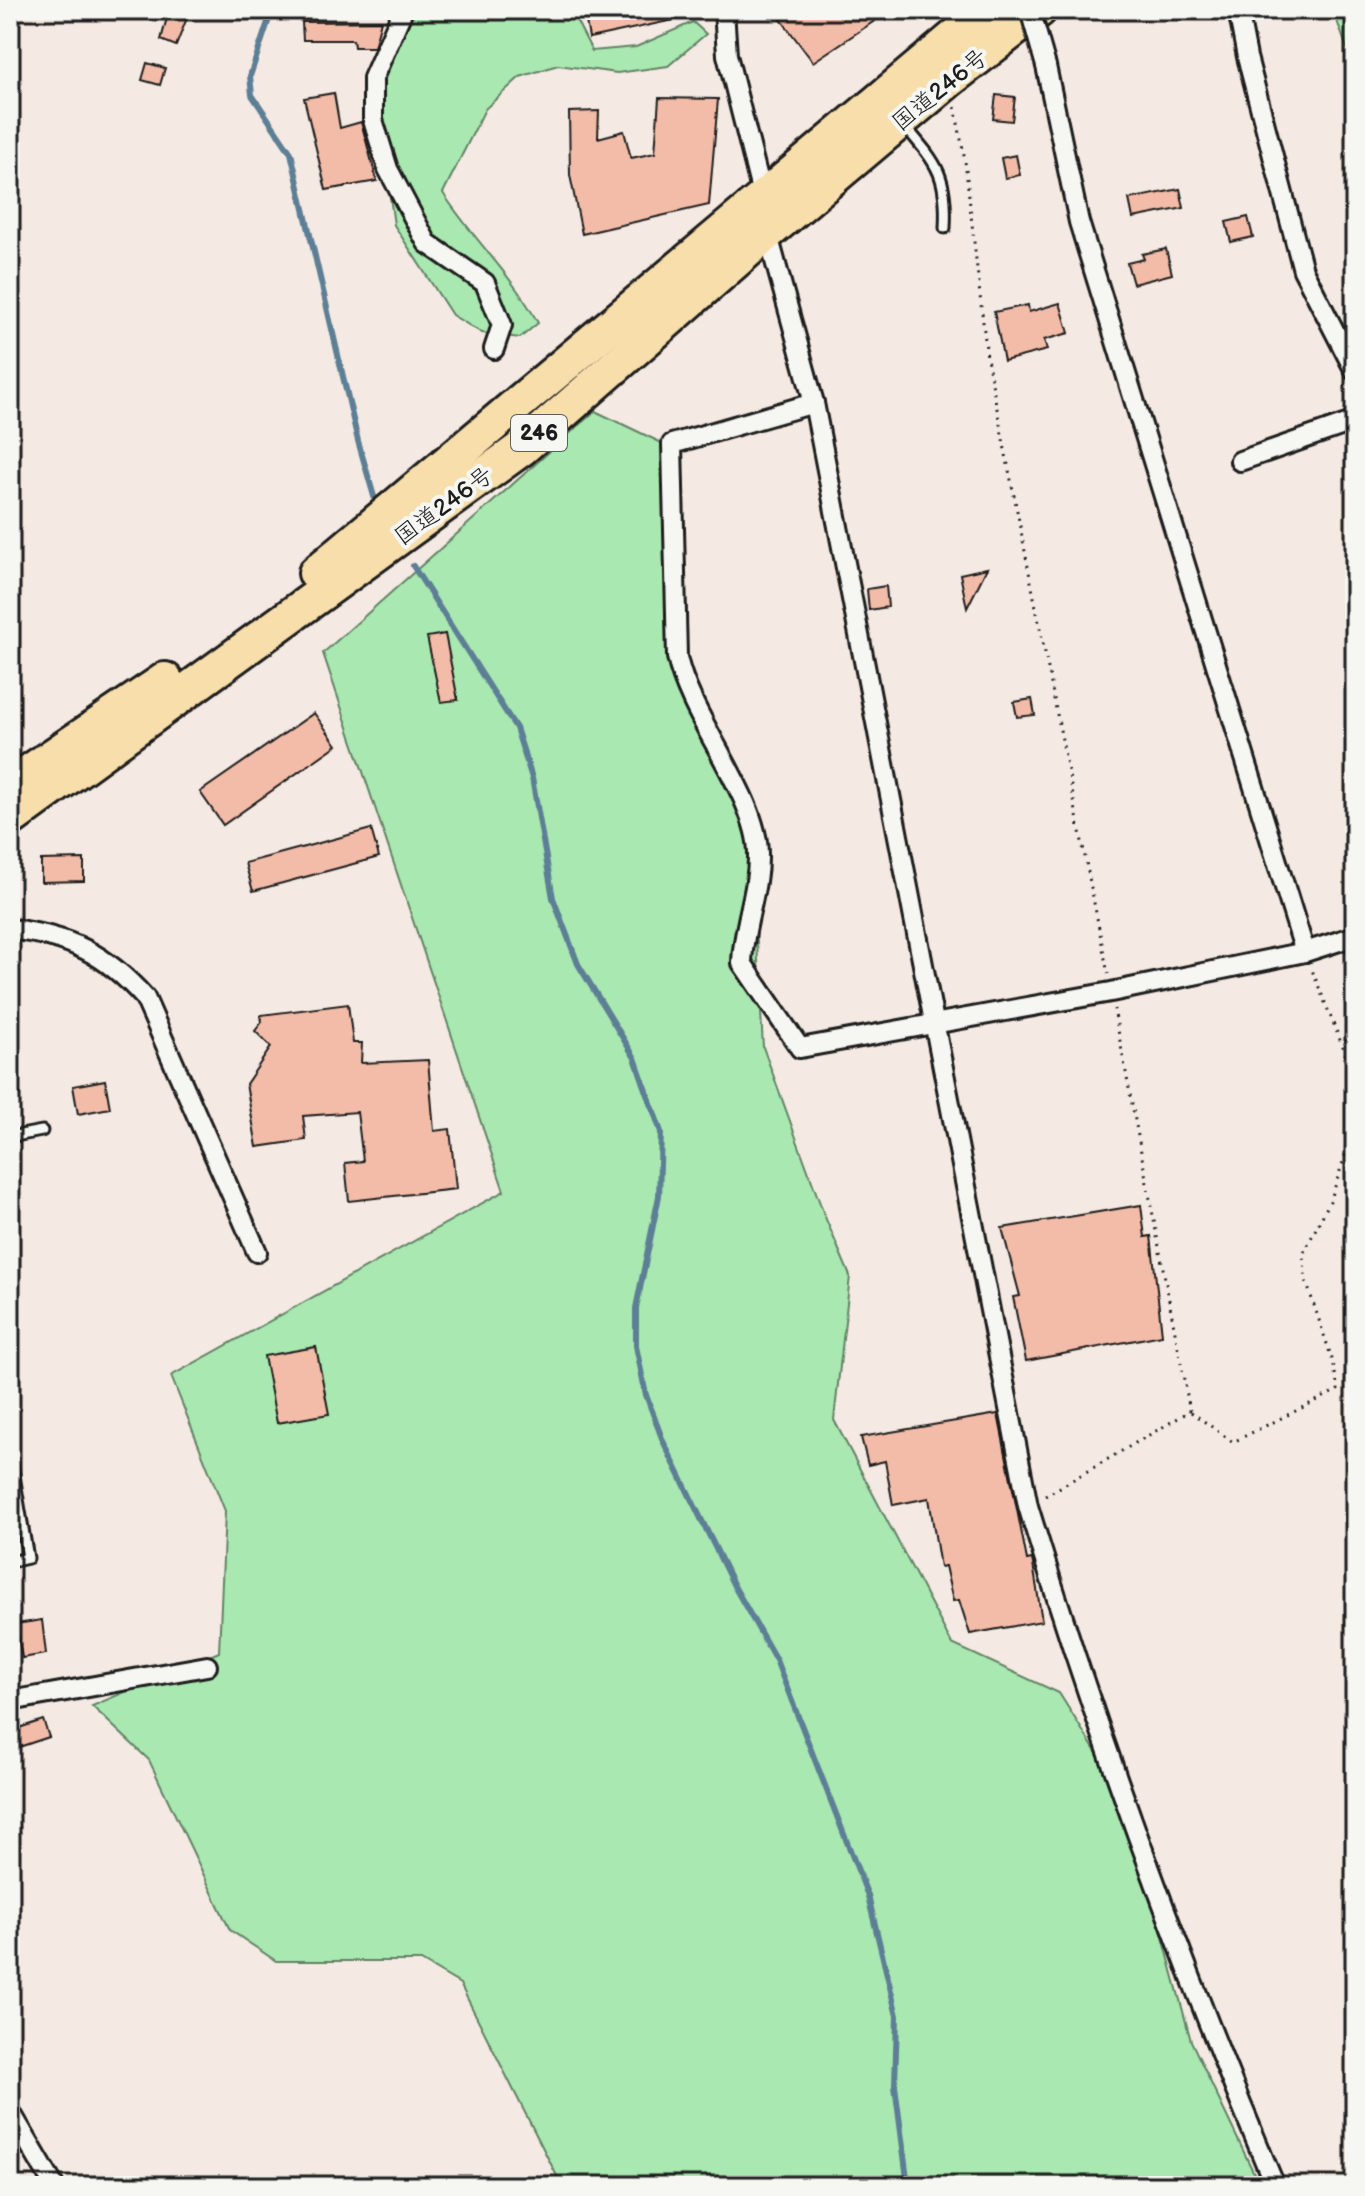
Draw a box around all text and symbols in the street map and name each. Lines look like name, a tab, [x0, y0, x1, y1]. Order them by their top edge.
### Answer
street label: 国道246号	[886, 43, 994, 137]
road number: 246	[511, 415, 567, 451]
street label: 国道246号	[389, 460, 499, 552]

